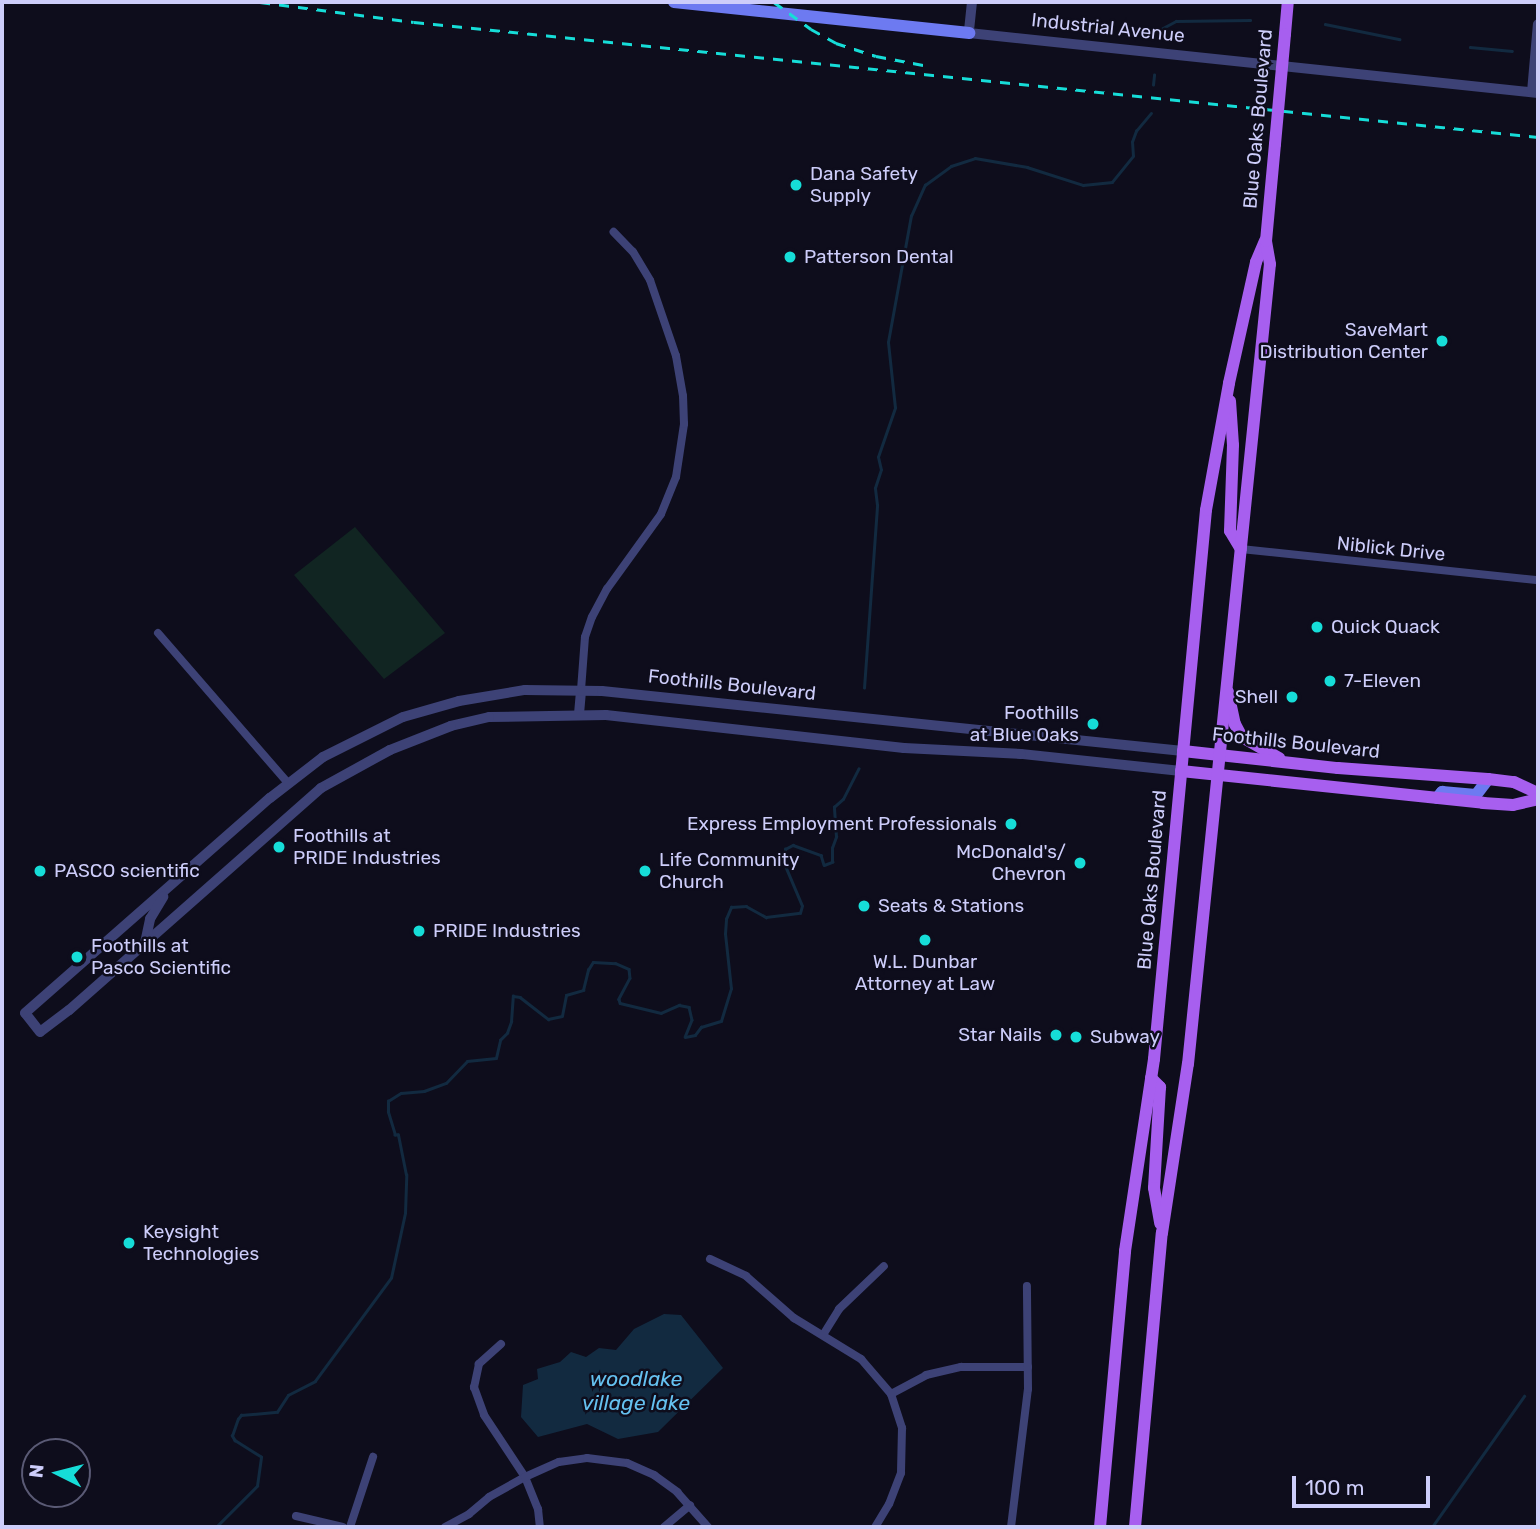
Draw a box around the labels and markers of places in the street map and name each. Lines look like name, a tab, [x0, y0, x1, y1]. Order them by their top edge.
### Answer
place label: Dana Safety Supply	[810, 163, 918, 207]
marker: Dana Safety Supply	[788, 177, 804, 193]
place label: Patterson Dental	[804, 246, 954, 268]
marker: Patterson Dental	[782, 249, 798, 265]
place label: SaveMart Distribution Center	[1260, 319, 1428, 363]
marker: SaveMart Distribution Center	[1434, 333, 1450, 349]
place label: Quick Quack	[1331, 616, 1440, 638]
marker: Quick Quack	[1309, 619, 1325, 635]
place label: 7-Eleven	[1344, 670, 1421, 692]
marker: 7-Eleven	[1322, 673, 1338, 689]
place label: Shell	[1235, 686, 1278, 708]
marker: Shell	[1284, 689, 1300, 705]
place label: Foothills at Blue Oaks	[970, 702, 1079, 746]
marker: Foothills at Blue Oaks	[1085, 716, 1101, 732]
place label: Express Employment Professionals	[687, 813, 997, 835]
marker: Express Employment Professionals	[1003, 816, 1019, 832]
place label: Foothills at PRIDE Industries	[293, 825, 441, 869]
marker: Foothills at PRIDE Industries	[271, 839, 287, 855]
place label: McDonald's/ Chevron	[956, 841, 1066, 885]
place label: Life Community Church	[659, 849, 800, 893]
marker: McDonald's/ Chevron	[1072, 855, 1088, 871]
place label: PASCO scientific	[54, 860, 200, 882]
marker: PASCO scientific	[32, 863, 48, 879]
marker: Life Community Church	[637, 863, 653, 879]
place label: Seats & Stations	[878, 895, 1024, 917]
marker: Seats & Stations	[856, 898, 872, 914]
place label: PRIDE Industries	[433, 920, 581, 942]
marker: PRIDE Industries	[411, 923, 427, 939]
marker: W.L. Dunbar Attorney at Law	[917, 932, 933, 948]
place label: Foothills at Pasco Scientific	[91, 935, 231, 979]
marker: Foothills at Pasco Scientific	[69, 949, 85, 965]
place label: W.L. Dunbar Attorney at Law	[855, 951, 995, 995]
place label: Star Nails	[958, 1024, 1042, 1046]
place label: Subway	[1090, 1026, 1160, 1048]
marker: Star Nails	[1048, 1027, 1064, 1043]
marker: Subway	[1068, 1029, 1084, 1045]
place label: Keysight Technologies	[143, 1221, 259, 1265]
marker: Keysight Technologies	[121, 1235, 137, 1251]

